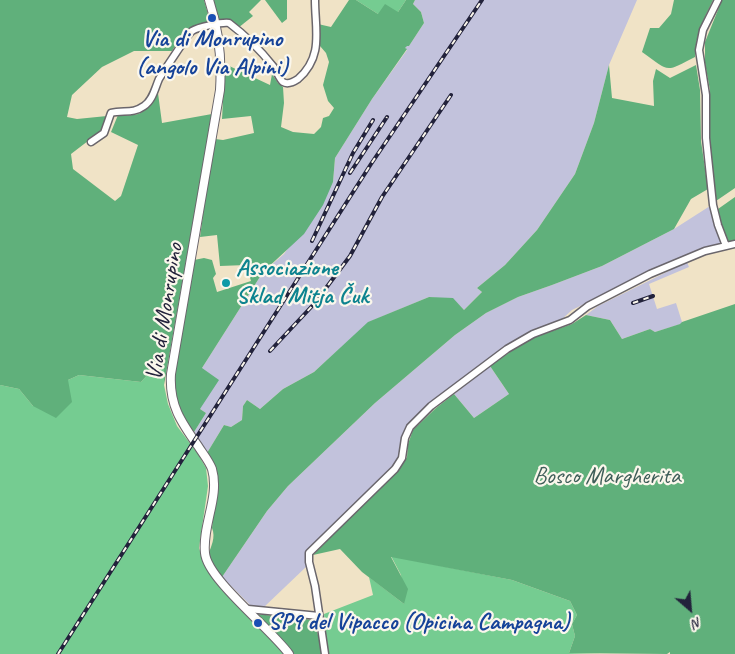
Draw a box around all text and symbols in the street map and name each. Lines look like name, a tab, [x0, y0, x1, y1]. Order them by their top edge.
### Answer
marker: Via di Monrupino (angolo Via Alpini)	[206, 12, 218, 24]
place label: Via di Monrupino (angolo Via Alpini)	[136, 26, 288, 82]
street label: Via di Monrupino	[140, 241, 190, 383]
place label: Associazione Sklad Mitja Čuk	[236, 255, 368, 311]
marker: Associazione Sklad Mitja Čuk	[220, 277, 232, 289]
park label: Bosco Margherita	[533, 463, 681, 491]
north arrow	[665, 584, 715, 634]
place label: SP9 del Vipacco (Opicina Campagna)	[268, 609, 570, 637]
text: N	[689, 613, 705, 632]
marker: SP9 del Vipacco (Opicina Campagna)	[252, 617, 264, 629]

